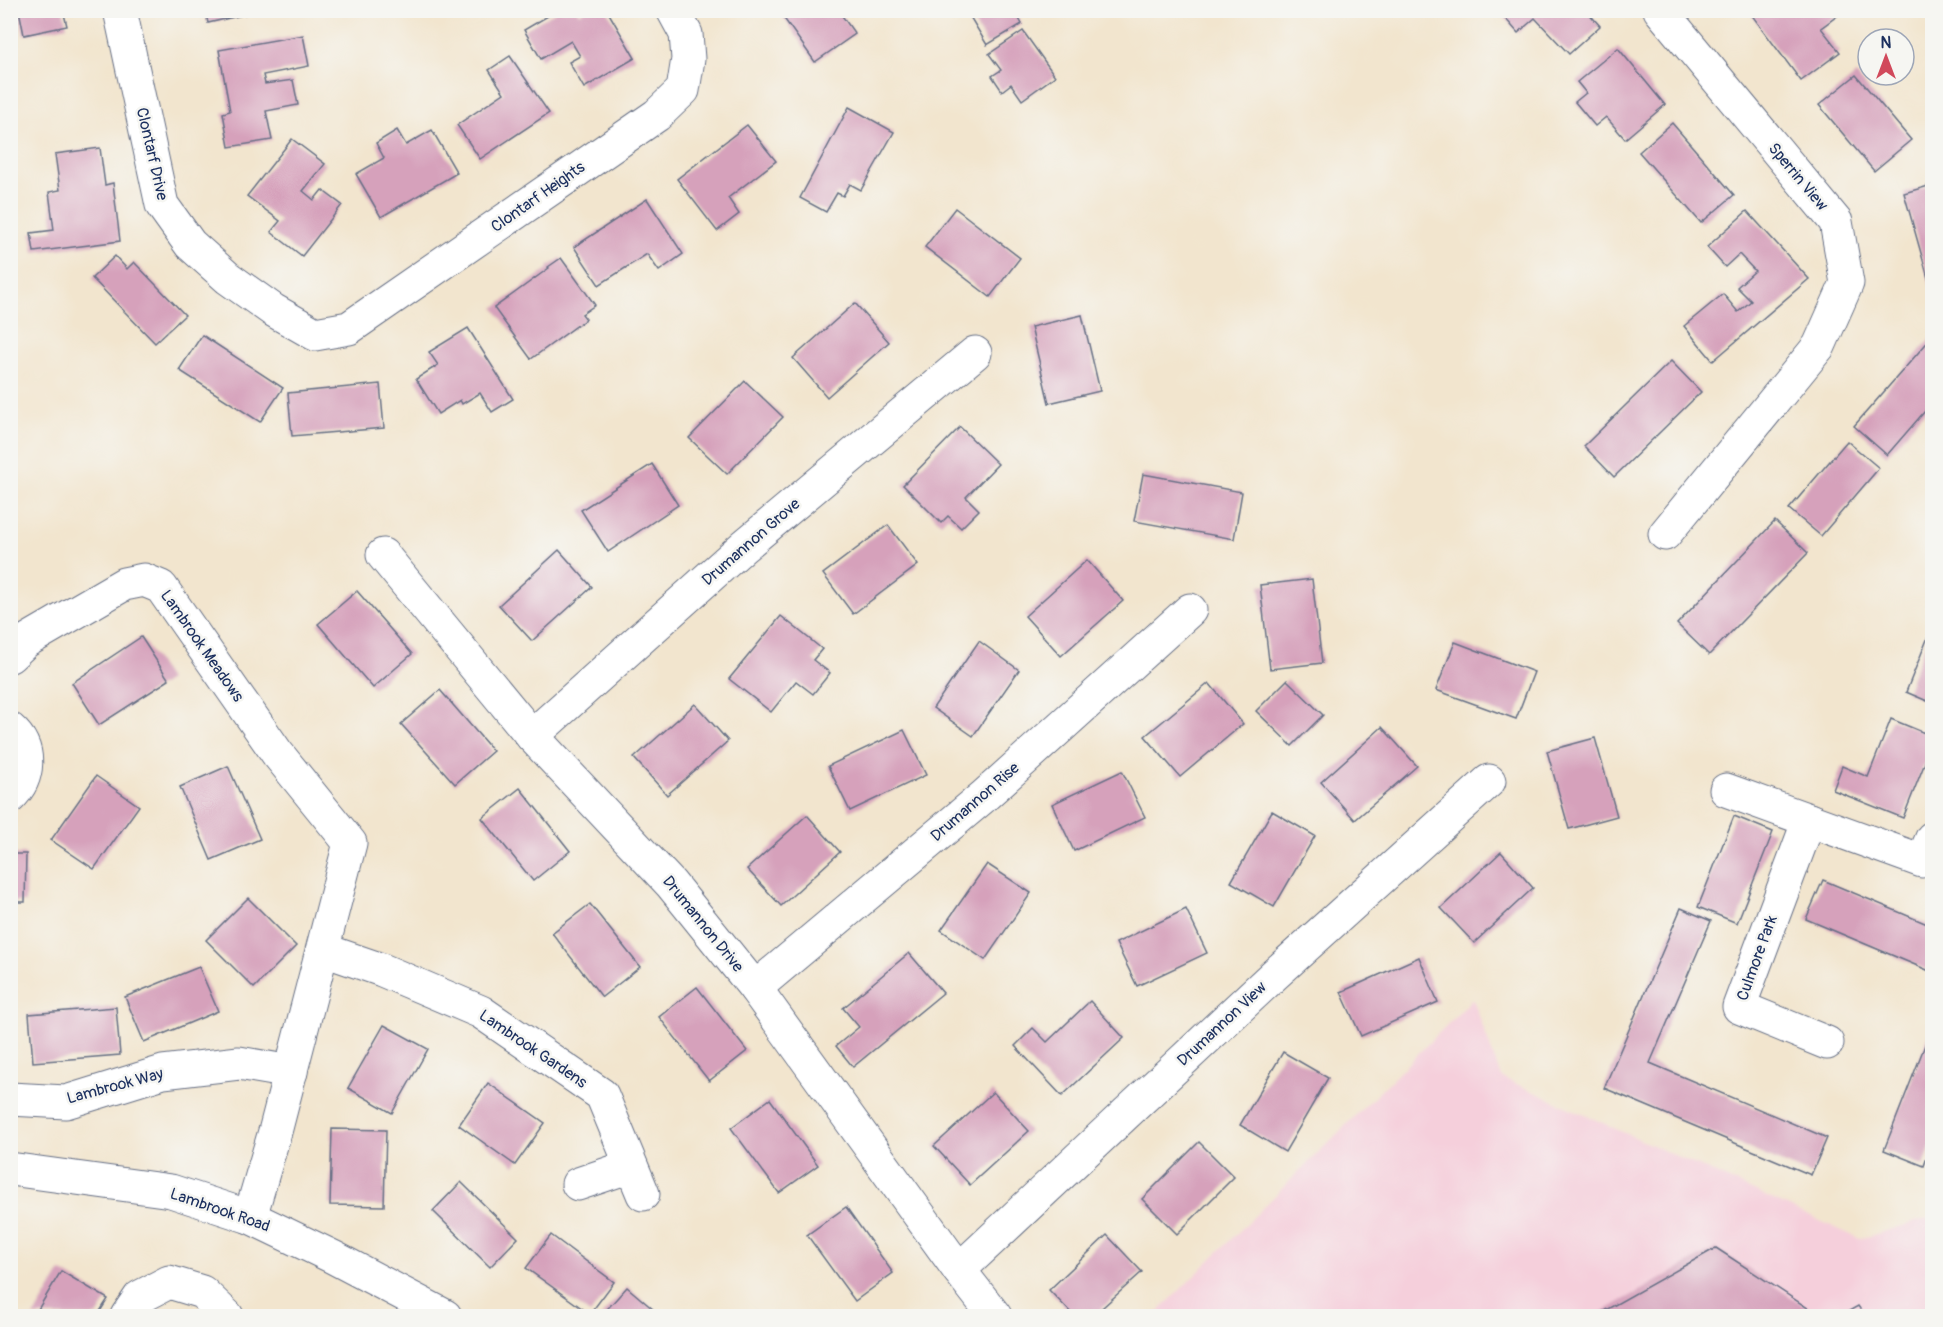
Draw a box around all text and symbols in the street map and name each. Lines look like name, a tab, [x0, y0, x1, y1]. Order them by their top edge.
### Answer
north arrow	[1856, 27, 1916, 87]
text: N	[1881, 33, 1892, 53]
street label: Clontarf Drive	[132, 106, 172, 203]
street label: Sperrin View	[1764, 139, 1832, 215]
street label: Clontarf Heights	[487, 157, 589, 237]
street label: Drumannon Grove	[698, 494, 804, 590]
street label: Lambrook Meadows	[156, 586, 248, 706]
street label: Drumannon Rise	[927, 758, 1024, 846]
street label: Drumannon Drive	[658, 872, 748, 976]
street label: Culmore Park	[1732, 912, 1782, 1003]
street label: Drumannon View	[1173, 977, 1271, 1071]
street label: Lambrook Gardens	[475, 1005, 591, 1093]
street label: Lambrook Way	[65, 1063, 166, 1108]
street label: Lambrook Road	[167, 1184, 273, 1236]

